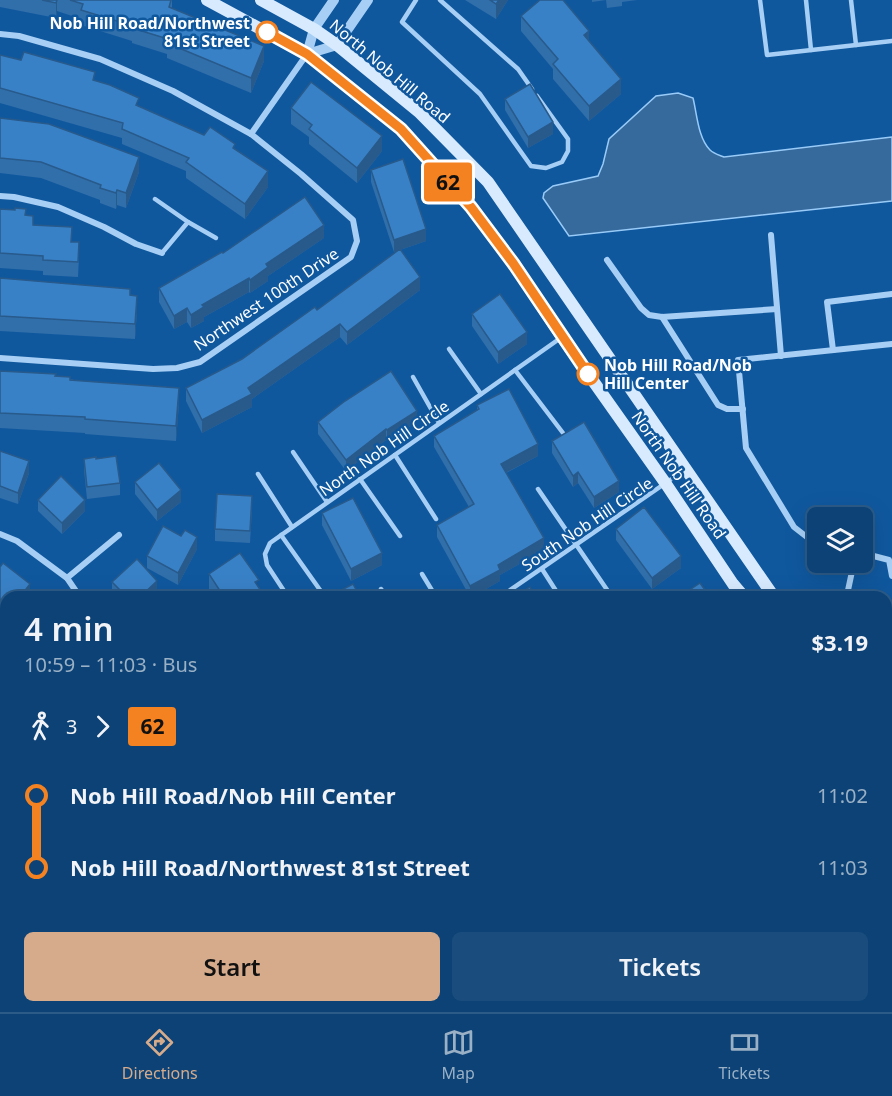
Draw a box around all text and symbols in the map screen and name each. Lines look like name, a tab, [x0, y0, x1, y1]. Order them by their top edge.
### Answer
place label: Nob Hill Road/Northwest 81st Street	[49, 12, 250, 52]
street label: North Nob Hill Road	[325, 14, 455, 128]
marker: Nob Hill Road/Northwest 81st Street	[256, 21, 278, 43]
line badge: 62	[421, 162, 475, 201]
text: 62	[436, 168, 460, 196]
street label: Northwest 100th Drive	[189, 242, 343, 356]
place label: Nob Hill Road/Nob Hill Center	[604, 354, 752, 394]
marker: Nob Hill Road/Nob Hill Center	[577, 363, 599, 385]
street label: North Nob Hill Circle	[315, 395, 453, 501]
street label: North Nob Hill Road	[627, 407, 731, 543]
street label: South Nob Hill Circle	[517, 472, 657, 576]
map controls	[807, 507, 873, 573]
button: layers	[807, 507, 873, 573]
text: 4 min	[24, 606, 114, 651]
text: $3.19	[811, 627, 868, 657]
text: 10:59 – 11:03 · Bus	[24, 651, 197, 678]
icon: walk	[24, 710, 57, 743]
icon: forward	[86, 710, 119, 743]
text: 62	[140, 712, 164, 740]
text: 3	[66, 713, 77, 740]
text: Nob Hill Road/Nob Hill Center	[70, 780, 395, 810]
text: 11:02	[817, 782, 868, 809]
text: Nob Hill Road/Northwest 81st Street	[70, 852, 470, 882]
text: 11:03	[817, 854, 868, 881]
button: Start	[24, 932, 440, 1001]
button: Tickets	[452, 932, 868, 1001]
tab: Directions	[122, 1026, 198, 1084]
tab: Map	[441, 1026, 475, 1084]
tab: Tickets	[718, 1026, 770, 1084]

